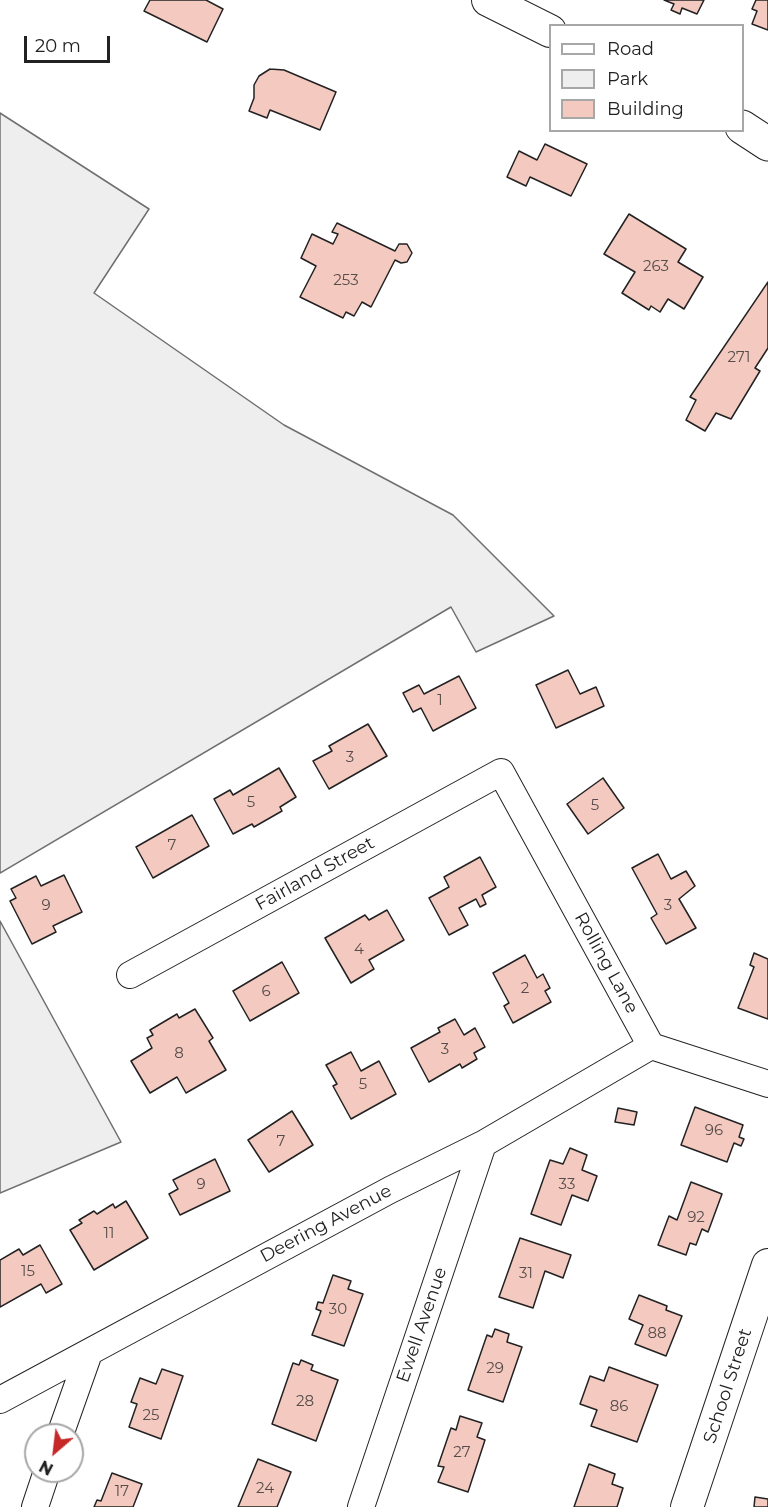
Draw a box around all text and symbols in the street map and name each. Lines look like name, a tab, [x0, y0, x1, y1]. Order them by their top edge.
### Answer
scale bar	[27, 24, 112, 62]
legend	[549, 24, 744, 132]
text: 20 m	[35, 35, 81, 57]
text: Road	[607, 38, 654, 60]
text: Park	[607, 68, 648, 90]
text: Building	[607, 98, 684, 120]
house number: 263	[643, 258, 669, 276]
house number: 253	[333, 272, 359, 290]
house number: 271	[728, 349, 750, 367]
house number: 1	[437, 692, 443, 710]
house number: 3	[346, 749, 354, 767]
house number: 5	[247, 794, 255, 812]
house number: 5	[591, 797, 599, 815]
street label: Fairland Street	[252, 832, 378, 916]
house number: 7	[168, 837, 176, 855]
house number: 9	[41, 897, 51, 915]
house number: 3	[664, 897, 672, 915]
street label: Rolling Lane	[569, 909, 643, 1017]
house number: 4	[354, 941, 364, 959]
house number: 2	[521, 980, 529, 998]
house number: 6	[261, 983, 271, 1001]
house number: 3	[441, 1041, 449, 1059]
house number: 8	[174, 1045, 184, 1063]
house number: 5	[359, 1076, 367, 1094]
house number: 96	[705, 1122, 723, 1140]
house number: 7	[277, 1133, 285, 1151]
house number: 9	[196, 1176, 206, 1194]
house number: 33	[559, 1176, 575, 1194]
street label: Deering Avenue	[257, 1180, 395, 1268]
house number: 92	[687, 1209, 705, 1227]
house number: 11	[104, 1225, 114, 1243]
house number: 15	[21, 1263, 35, 1281]
street label: Ewell Avenue	[392, 1264, 452, 1386]
house number: 31	[519, 1265, 533, 1283]
house number: 30	[329, 1301, 347, 1319]
house number: 88	[647, 1325, 667, 1343]
street label: School Street	[699, 1326, 757, 1446]
house number: 29	[486, 1360, 504, 1378]
house number: 28	[296, 1393, 314, 1411]
house number: 86	[610, 1398, 628, 1416]
house number: 25	[142, 1407, 160, 1425]
north arrow	[24, 1423, 84, 1483]
house number: 27	[453, 1444, 471, 1462]
text: N	[36, 1456, 56, 1479]
house number: 24	[256, 1480, 274, 1498]
house number: 17	[115, 1483, 129, 1501]

